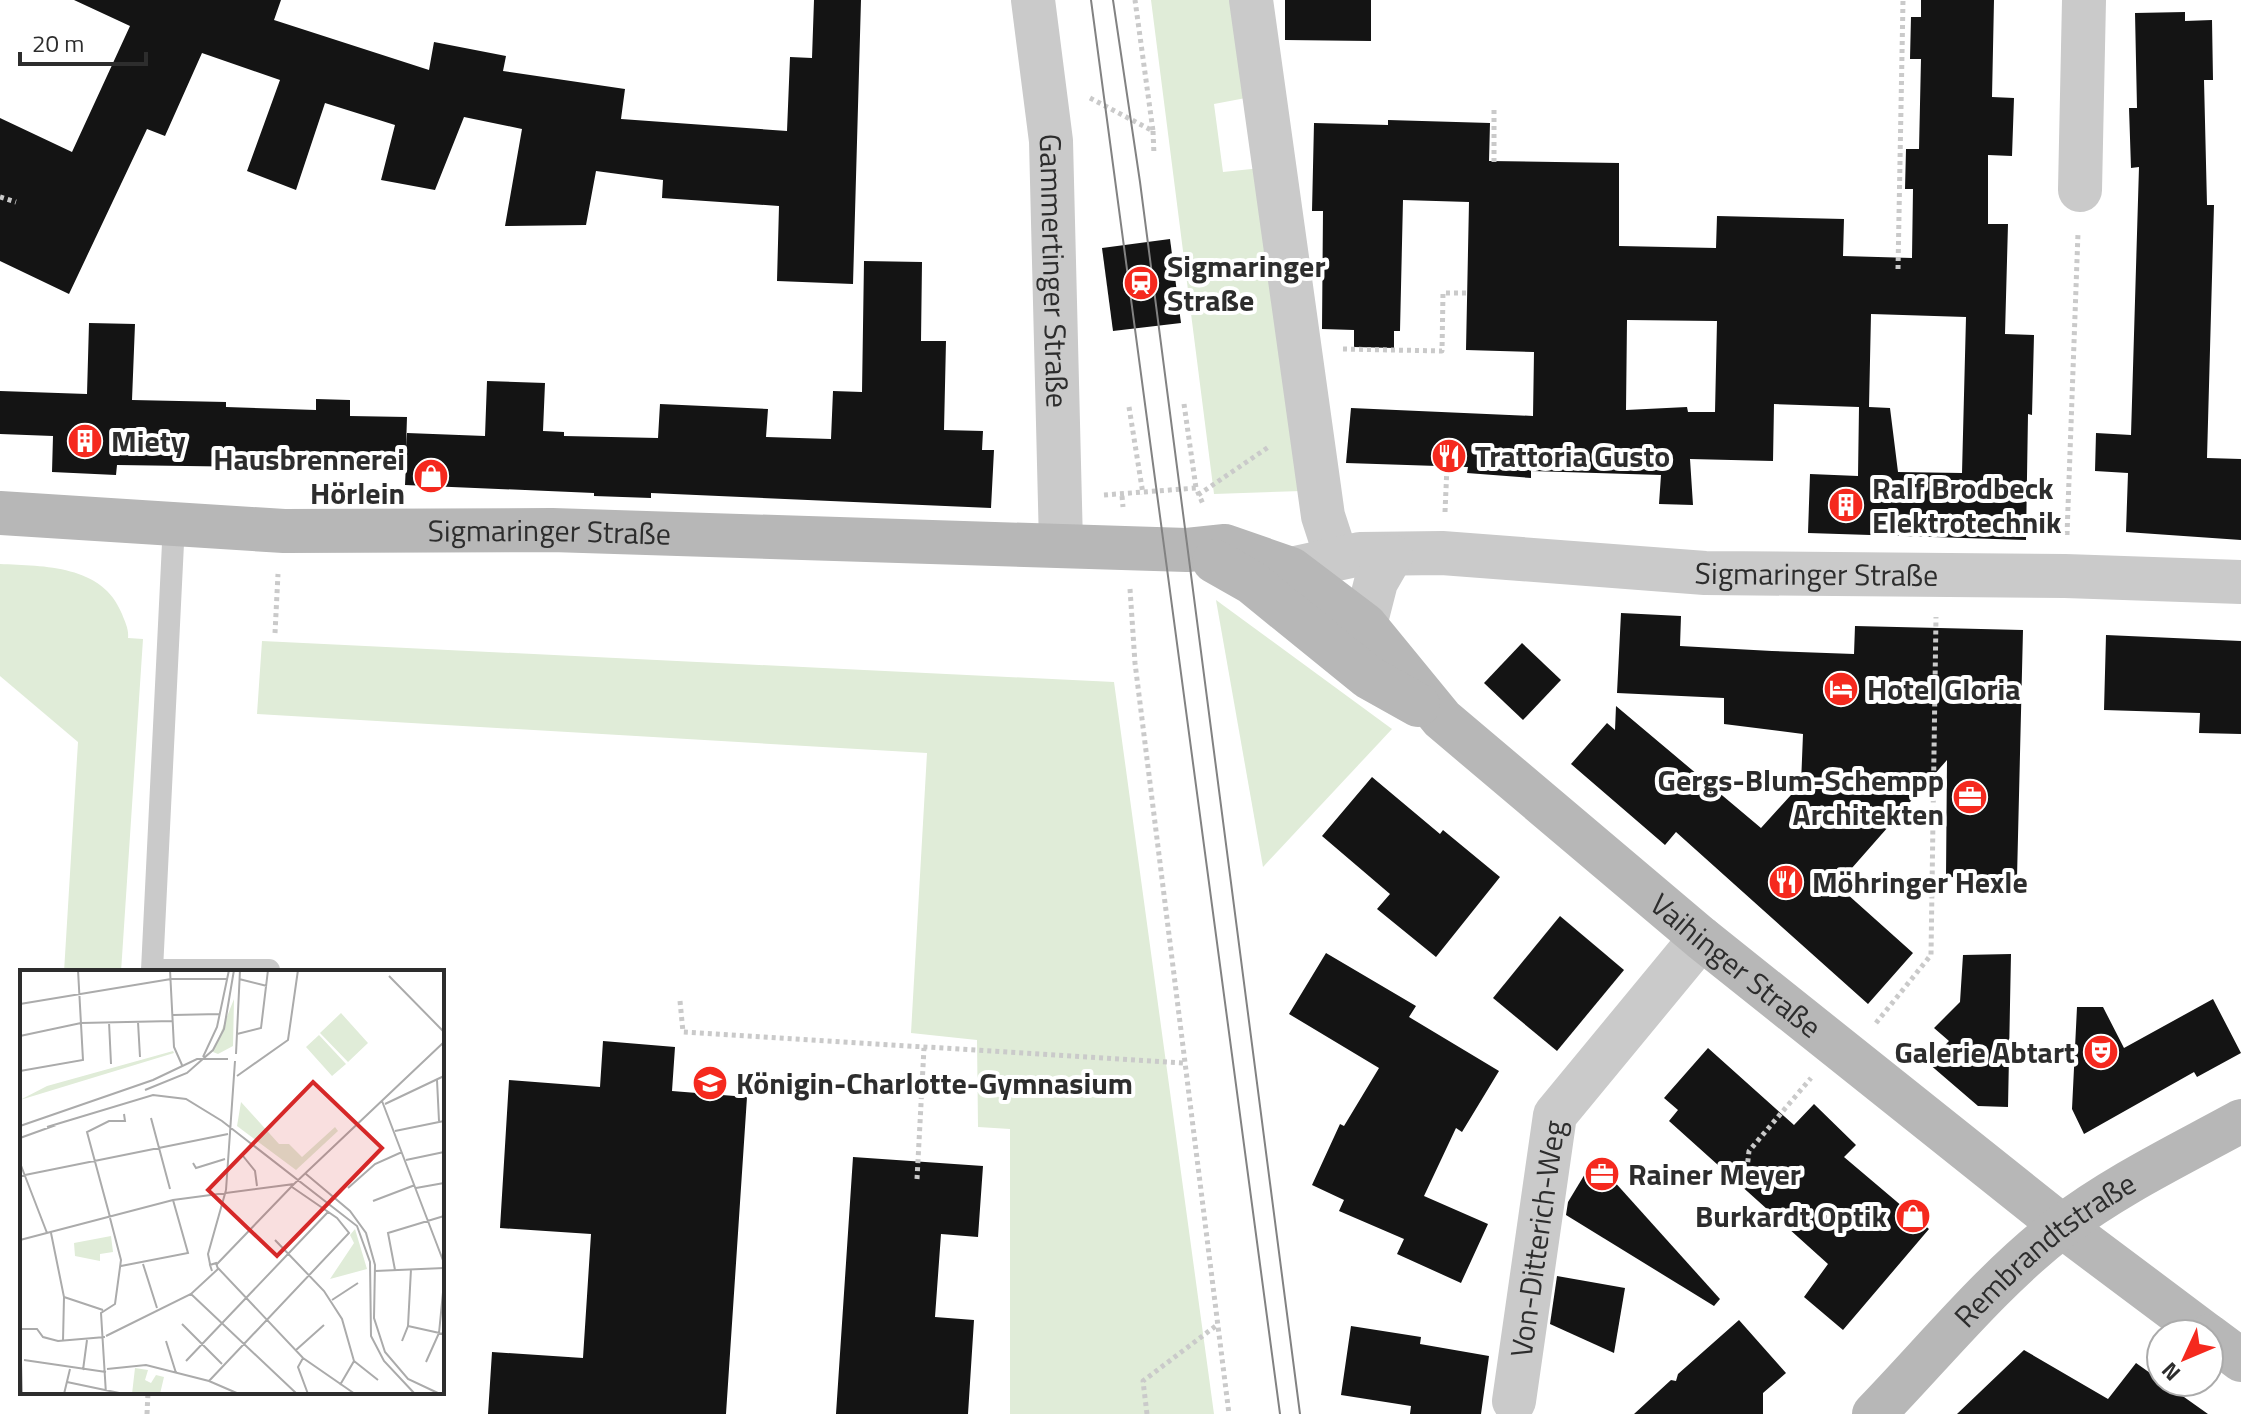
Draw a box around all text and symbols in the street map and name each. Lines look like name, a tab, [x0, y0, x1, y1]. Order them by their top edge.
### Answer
scale bar	[20, 16, 146, 66]
text: 20 m	[32, 25, 84, 61]
street label: Gammertinger Straße	[1028, 133, 1081, 409]
place label: Sigmaringer Straße	[1167, 243, 1326, 323]
station icon: Sigmaringer Straße	[1122, 264, 1160, 302]
place label: Miety	[111, 418, 186, 464]
building icon: Miety	[66, 422, 104, 460]
place label: Trattoria Gusto	[1475, 433, 1670, 479]
place label: Hausbrennerei Hörlein	[213, 436, 405, 516]
restaurant icon: Trattoria Gusto	[1430, 437, 1468, 475]
shop icon: Hausbrennerei Hörlein	[412, 457, 450, 495]
place label: Ralf Brodbeck Elektrotechnik	[1872, 465, 2062, 545]
building icon: Ralf Brodbeck Elektrotechnik	[1827, 486, 1865, 524]
street label: Sigmaringer Straße	[428, 507, 672, 557]
street label: Sigmaringer Straße	[1693, 549, 1939, 598]
place label: Hotel Gloria	[1867, 666, 2021, 712]
hotel icon: Hotel Gloria	[1822, 670, 1860, 708]
place label: Gergs-Blum-Schempp Architekten	[1658, 757, 1944, 837]
office icon: Gergs-Blum-Schempp Architekten	[1951, 778, 1989, 816]
place label: Möhringer Hexle	[1812, 859, 2028, 905]
restaurant icon: Möhringer Hexle	[1767, 863, 1805, 901]
street label: Vaihinger Straße	[1640, 882, 1832, 1049]
inset map	[20, 970, 444, 1394]
place label: Galerie Abtart	[1894, 1029, 2075, 1075]
theatre icon: Galerie Abtart	[2082, 1033, 2120, 1071]
place label: Königin-Charlotte-Gymnasium	[736, 1060, 1133, 1106]
school or university icon: Königin-Charlotte-Gymnasium	[691, 1064, 729, 1102]
street label: Von-Ditterich-Weg	[1498, 1117, 1577, 1360]
place label: Rainer Meyer	[1628, 1151, 1801, 1197]
office icon: Rainer Meyer	[1583, 1155, 1621, 1193]
street label: Rembrandtstraße	[1943, 1160, 2144, 1338]
place label: Burkardt Optik	[1695, 1193, 1888, 1239]
shop icon: Burkardt Optik	[1894, 1197, 1932, 1235]
north arrow	[2145, 1318, 2225, 1398]
text: N	[2153, 1355, 2188, 1389]

